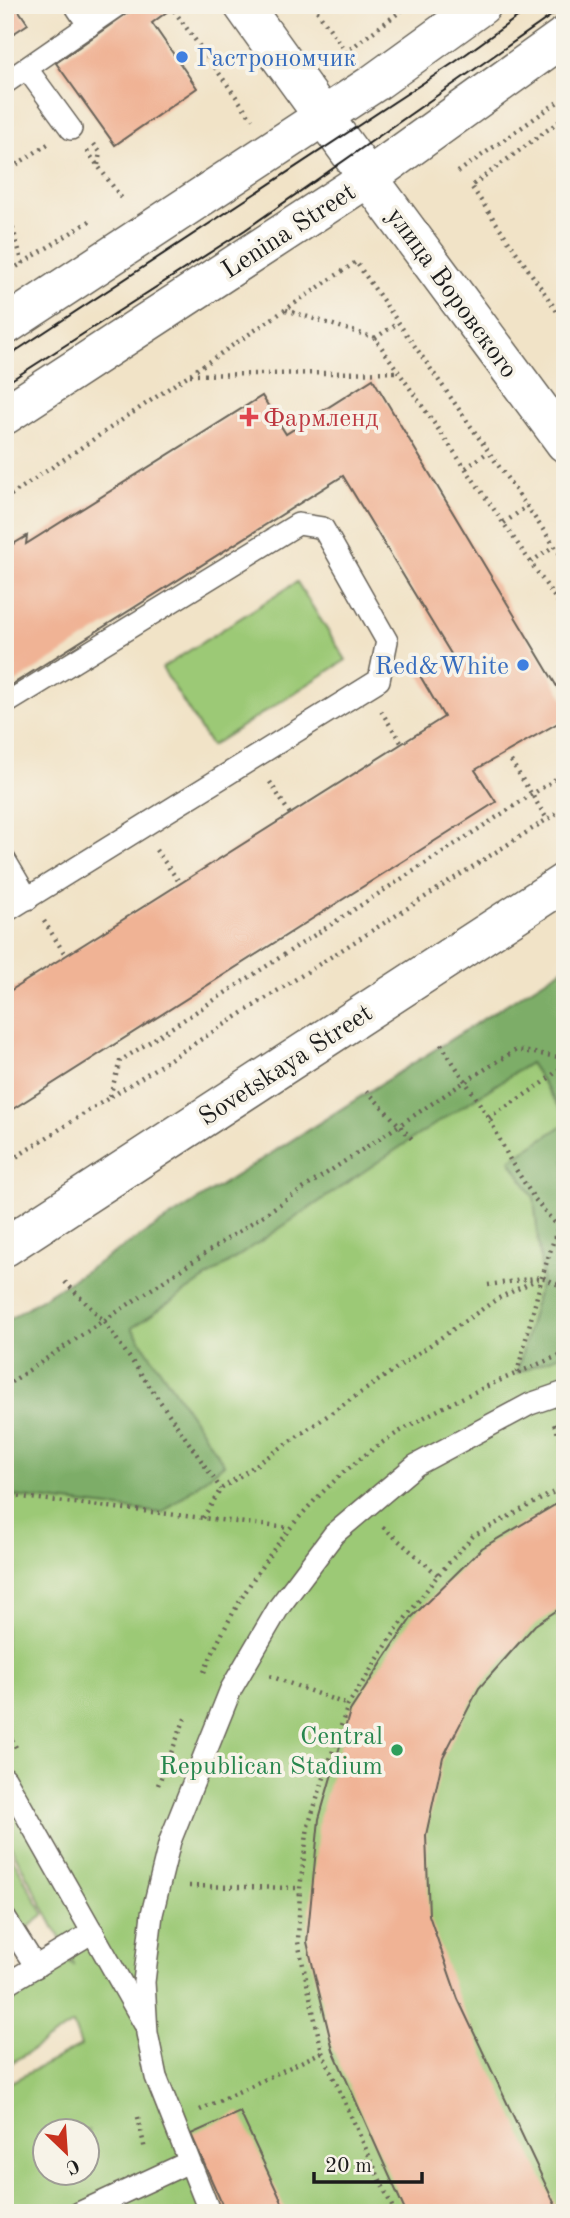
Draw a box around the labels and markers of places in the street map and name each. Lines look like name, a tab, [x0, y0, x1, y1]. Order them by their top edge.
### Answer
place label: Гастрономчик	[196, 46, 356, 72]
marker: Гастрономчик	[174, 49, 190, 65]
place label: Фармленд	[263, 406, 378, 432]
marker: Фармленд	[241, 409, 257, 425]
place label: Red&White	[374, 654, 509, 680]
marker: Red&White	[515, 657, 531, 673]
place label: Central Republican Stadium	[159, 1724, 383, 1780]
marker: Central Republican Stadium	[389, 1742, 405, 1758]

